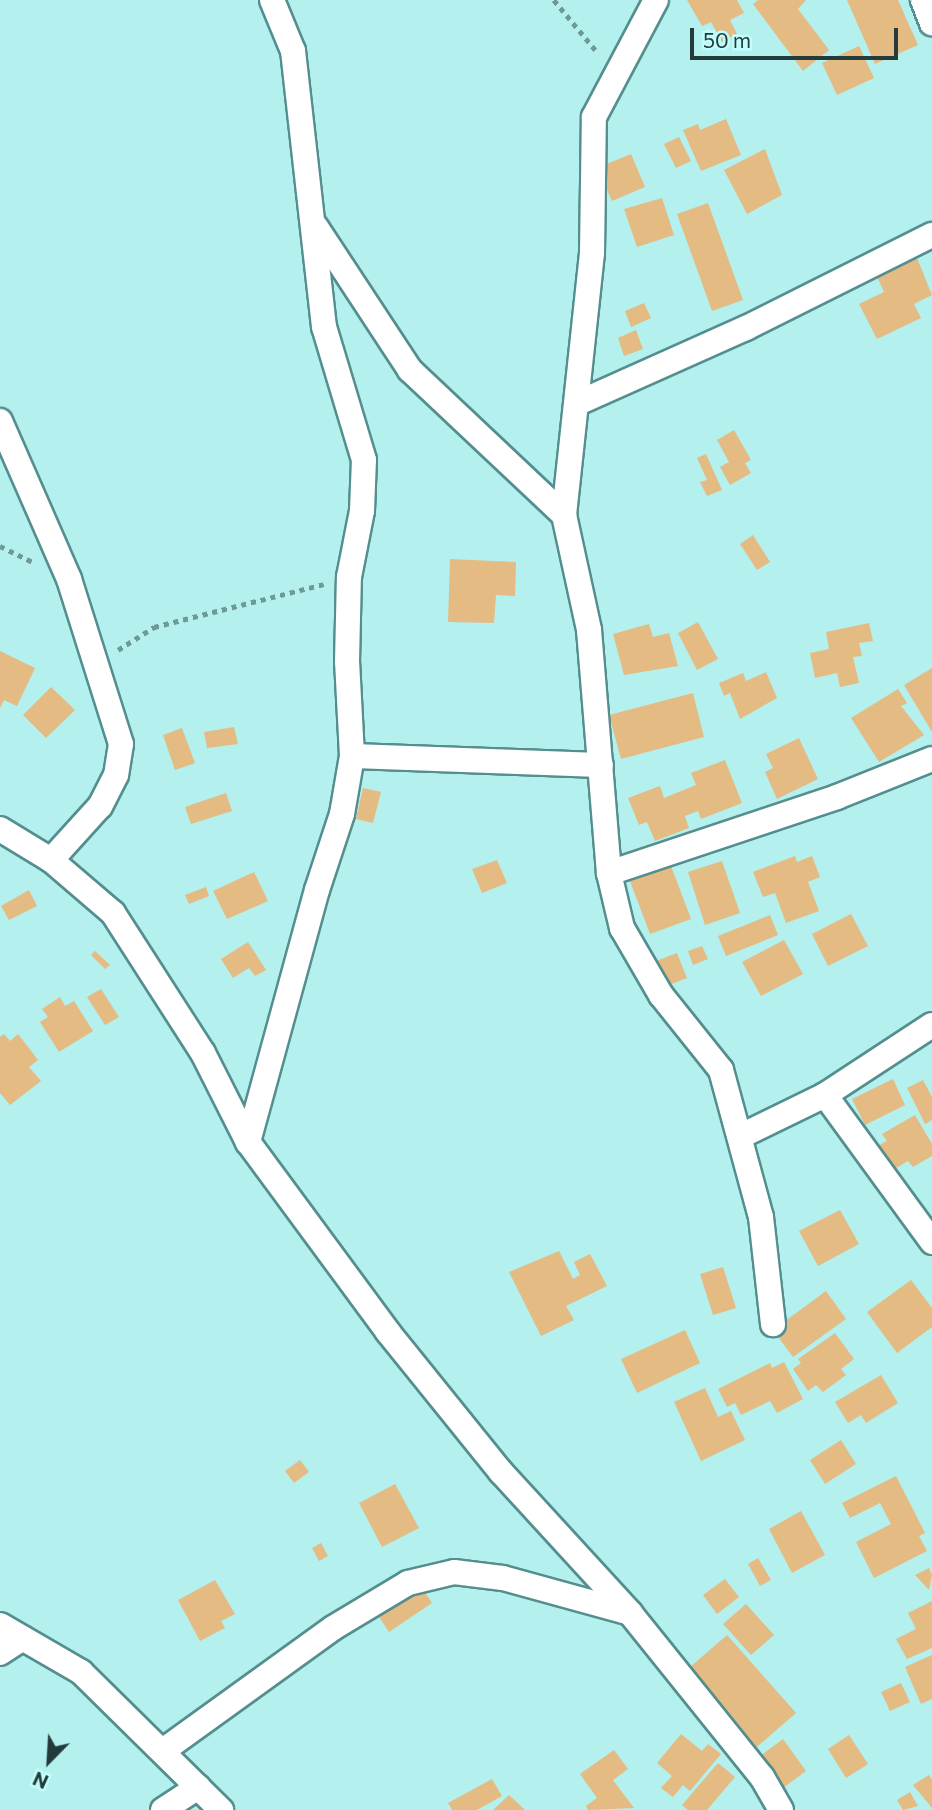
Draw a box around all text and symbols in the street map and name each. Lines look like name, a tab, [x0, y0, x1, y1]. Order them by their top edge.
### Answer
scale bar	[694, 14, 902, 58]
text: 50 m	[703, 27, 751, 52]
north arrow	[14, 1726, 84, 1796]
text: N	[29, 1767, 51, 1794]

